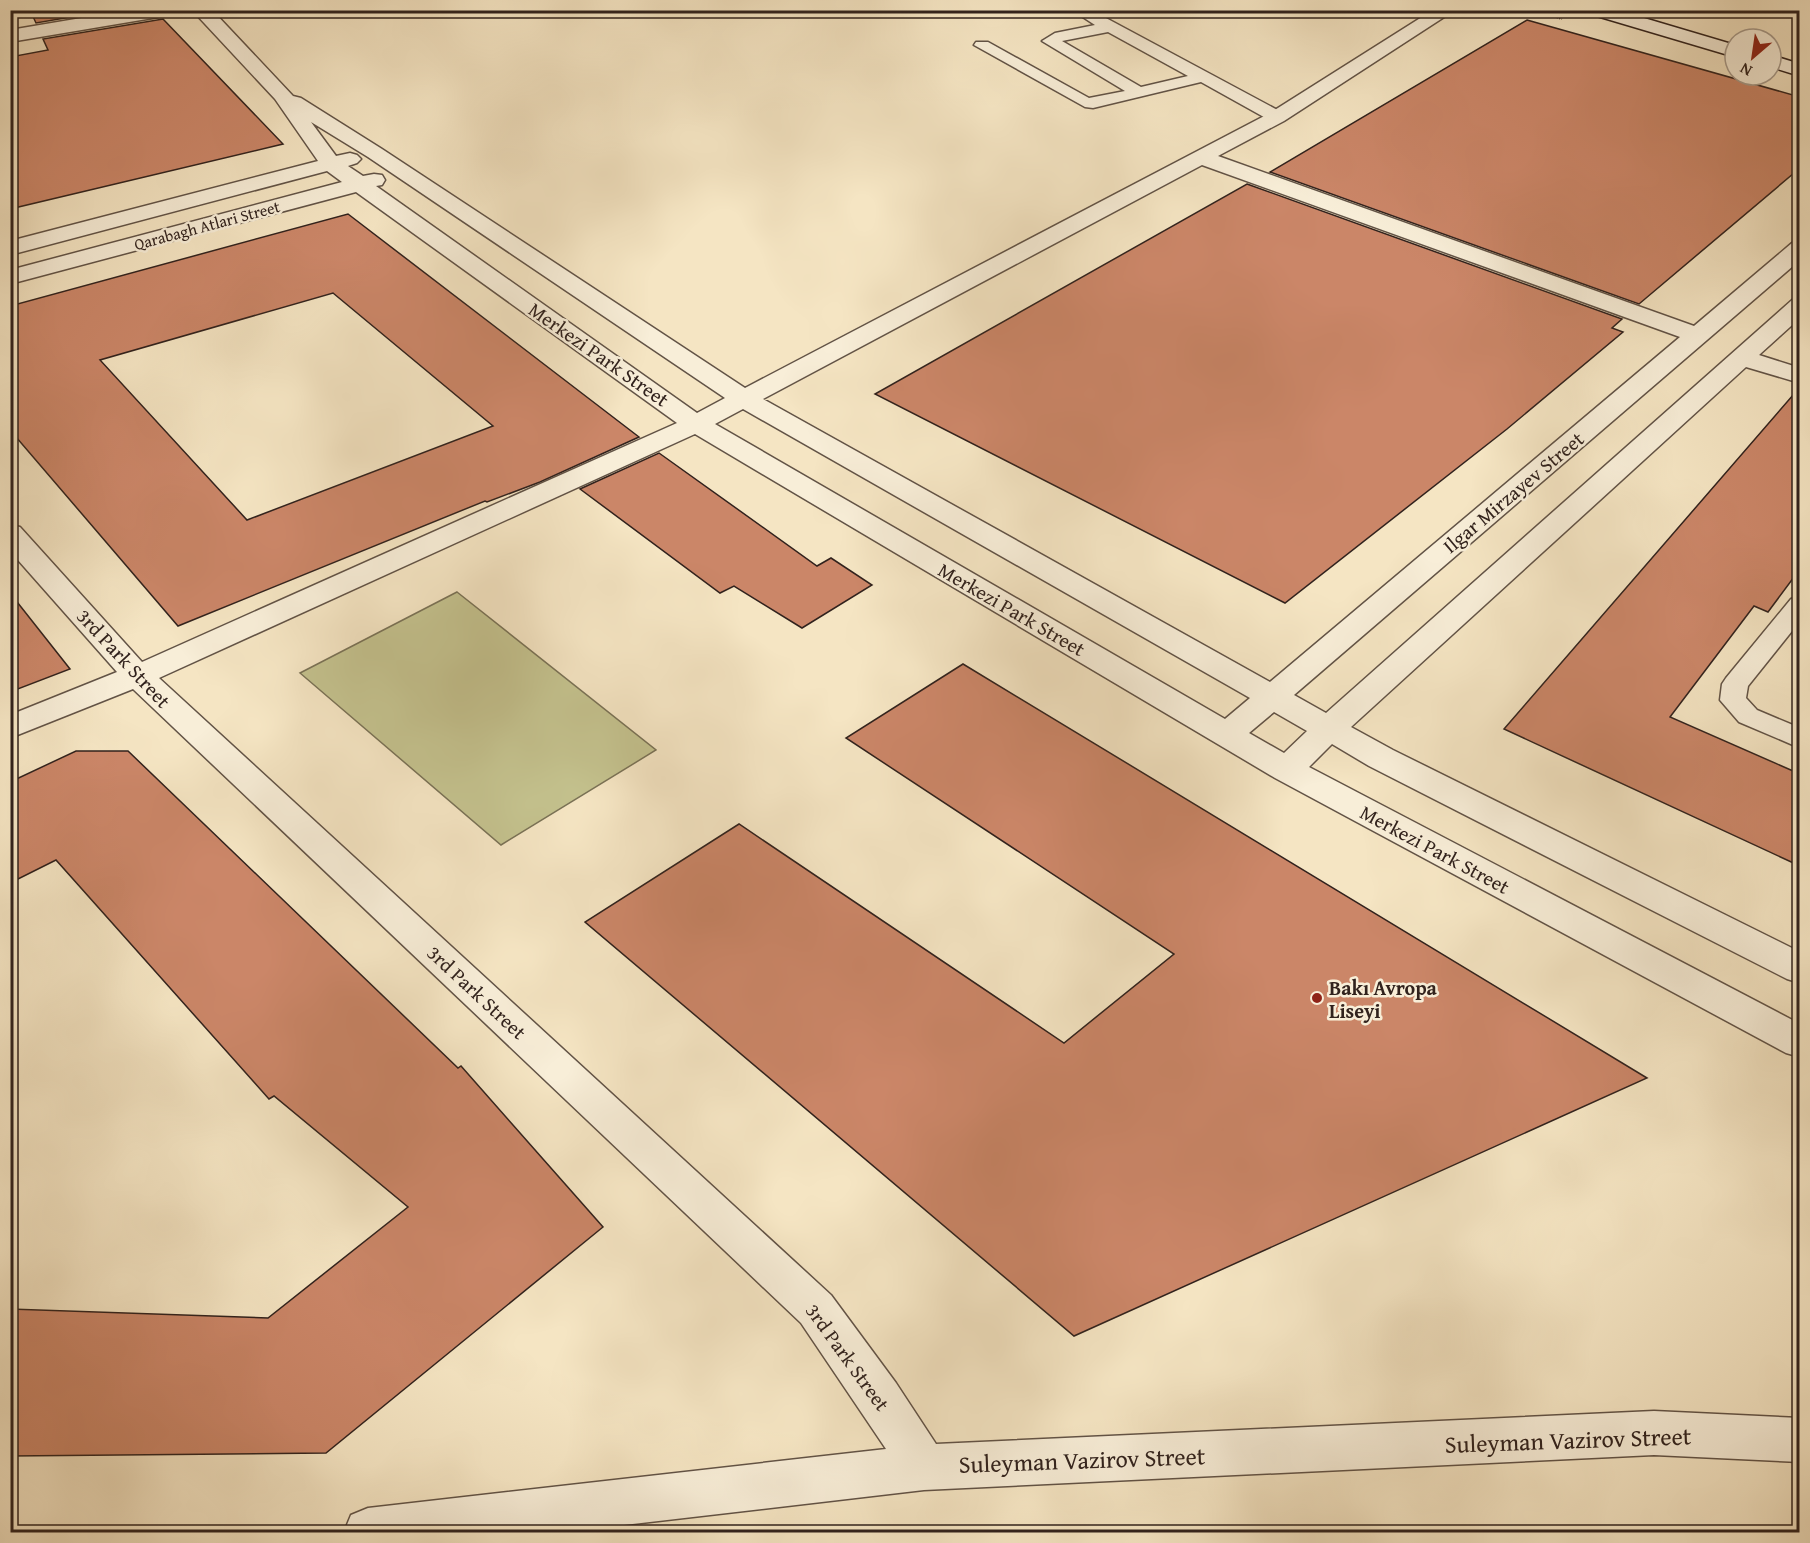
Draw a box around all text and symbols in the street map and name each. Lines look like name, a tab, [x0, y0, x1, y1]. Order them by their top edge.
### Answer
north arrow	[1723, 27, 1783, 87]
text: N	[1735, 57, 1756, 83]
street label: Qarabagh Atlari Street	[131, 194, 283, 256]
street label: Merkezi Park Street	[523, 295, 675, 413]
street label: Ilgar Mirzayev Street	[1436, 424, 1590, 560]
street label: Merkezi Park Street	[933, 555, 1091, 663]
street label: 3rd Park Street	[70, 602, 178, 714]
street label: Merkezi Park Street	[1355, 797, 1515, 901]
street label: 3rd Park Street	[421, 938, 533, 1046]
place label: Bakı Avropa Liseyi	[1329, 973, 1438, 1025]
marker: Bakı Avropa Liseyi	[1310, 991, 1324, 1005]
street label: 3rd Park Street	[799, 1297, 897, 1417]
street label: Suleyman Vazirov Street	[1444, 1418, 1692, 1462]
street label: Suleyman Vazirov Street	[958, 1438, 1206, 1482]

